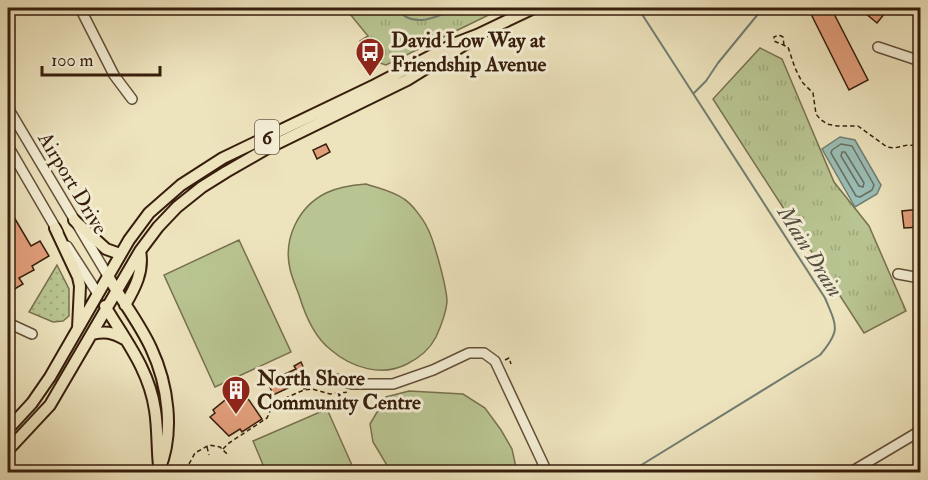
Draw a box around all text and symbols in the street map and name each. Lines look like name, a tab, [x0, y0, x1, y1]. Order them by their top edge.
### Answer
place label: David Low Way at Friendship Avenue	[391, 27, 547, 78]
bus stop icon: David Low Way at Friendship Avenue	[354, 36, 386, 78]
scale bar	[42, 39, 160, 77]
text: 100 m	[51, 49, 94, 72]
road number: 6	[255, 120, 279, 154]
street label: Airport Drive	[31, 126, 114, 240]
water label: Main Drain	[770, 199, 849, 302]
place label: North Shore Community Centre	[256, 365, 421, 416]
building icon: North Shore Community Centre	[220, 374, 252, 416]

